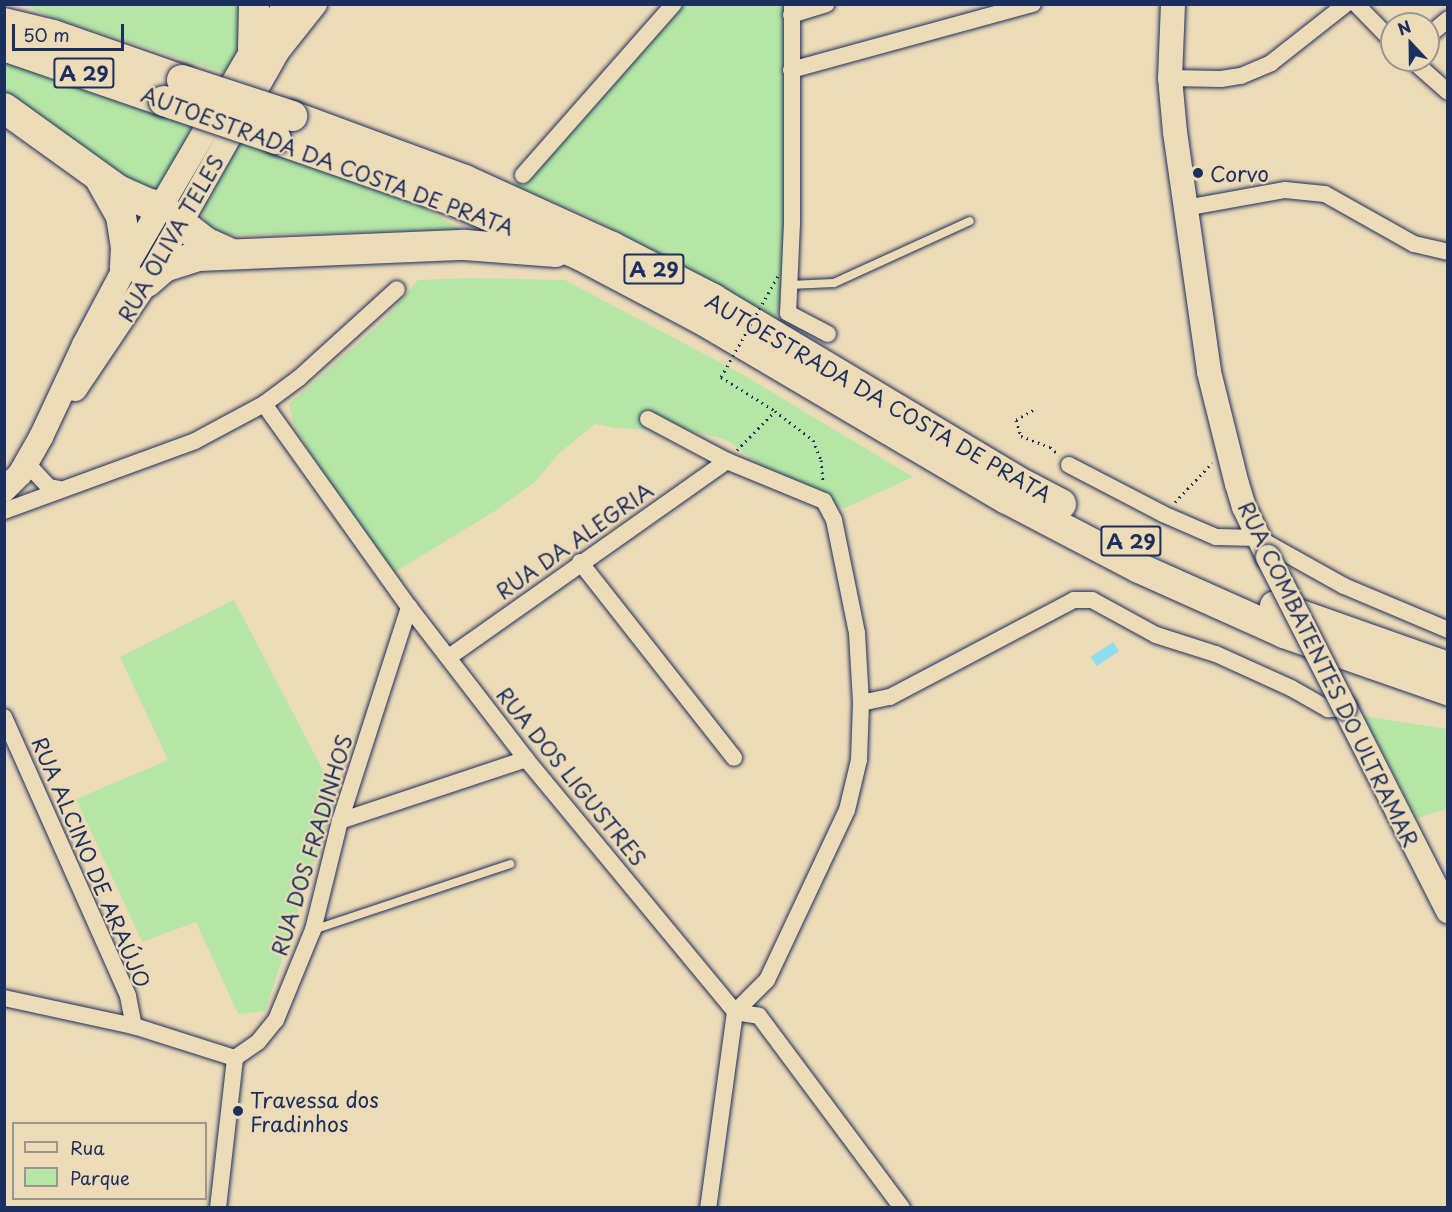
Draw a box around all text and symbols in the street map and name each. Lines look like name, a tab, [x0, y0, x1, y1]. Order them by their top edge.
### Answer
scale bar	[15, 12, 128, 50]
north arrow	[1380, 12, 1440, 72]
text: N	[1394, 14, 1414, 41]
text: 50 m	[23, 21, 70, 48]
road number: A 29	[52, 56, 116, 90]
street label: AUTOESTRADA DA COSTA DE PRATA	[137, 80, 519, 240]
street label: RUA OLIVA TELES	[112, 150, 228, 326]
place label: Corvo	[1210, 160, 1269, 186]
marker: Corvo	[1191, 166, 1205, 180]
road number: A 29	[622, 252, 686, 286]
street label: AUTOESTRADA DA COSTA DE PRATA	[701, 287, 1057, 507]
street label: RUA DA ALEGRIA	[491, 476, 657, 604]
street label: RUA COMBATENTES DO ULTRAMAR	[1233, 495, 1425, 853]
road number: A 29	[1100, 524, 1162, 558]
street label: RUA DOS LIGUSTRES	[491, 680, 653, 872]
street label: RUA DOS FRADINHOS	[264, 728, 358, 962]
street label: RUA ALCINO DE ARAÚJO	[27, 731, 157, 993]
place label: Travessa dos Fradinhos	[250, 1086, 379, 1136]
marker: Travessa dos Fradinhos	[231, 1104, 245, 1118]
legend	[12, 1122, 207, 1200]
text: Rua	[70, 1134, 105, 1161]
text: Parque	[70, 1164, 130, 1191]

